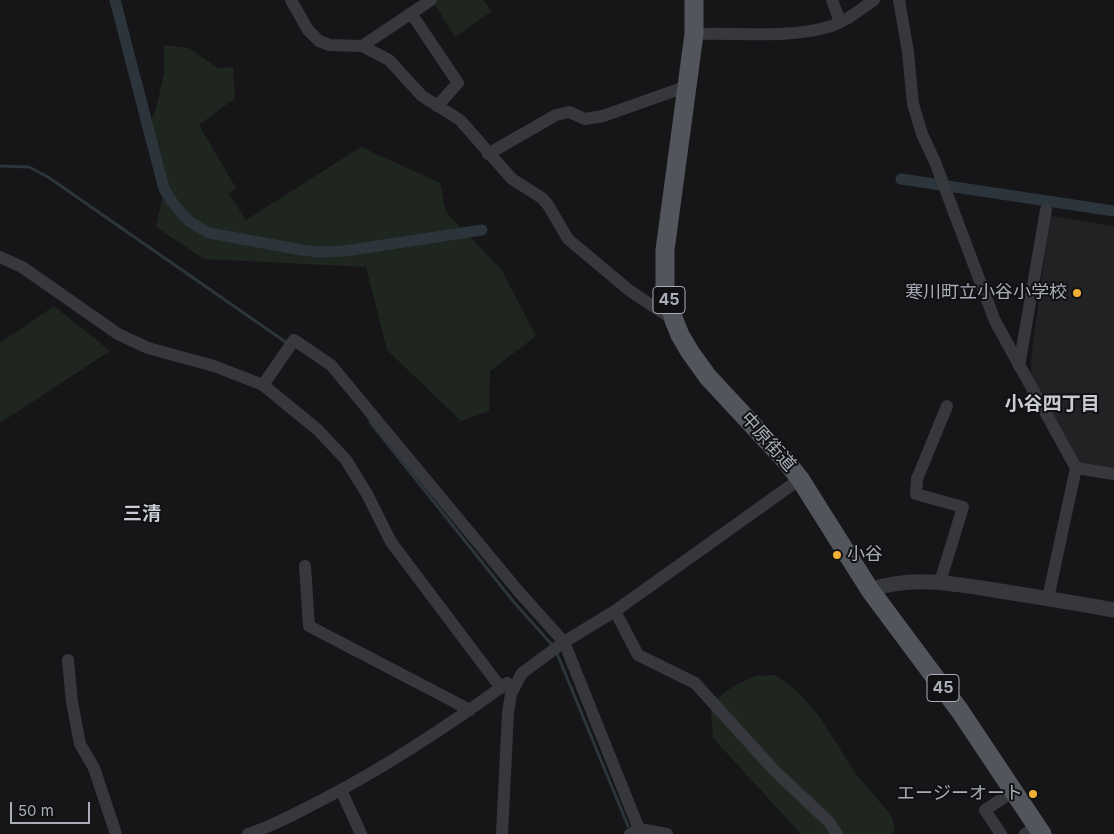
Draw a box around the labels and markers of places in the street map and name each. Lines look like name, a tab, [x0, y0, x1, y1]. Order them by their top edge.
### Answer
place label: 寒川町立小谷小学校	[905, 282, 1067, 304]
marker: 寒川町立小谷小学校	[1071, 287, 1083, 299]
place label: 小谷	[847, 544, 883, 566]
marker: 小谷	[831, 549, 843, 561]
place label: エージーオート	[897, 783, 1023, 805]
marker: エージーオート	[1027, 788, 1039, 800]

